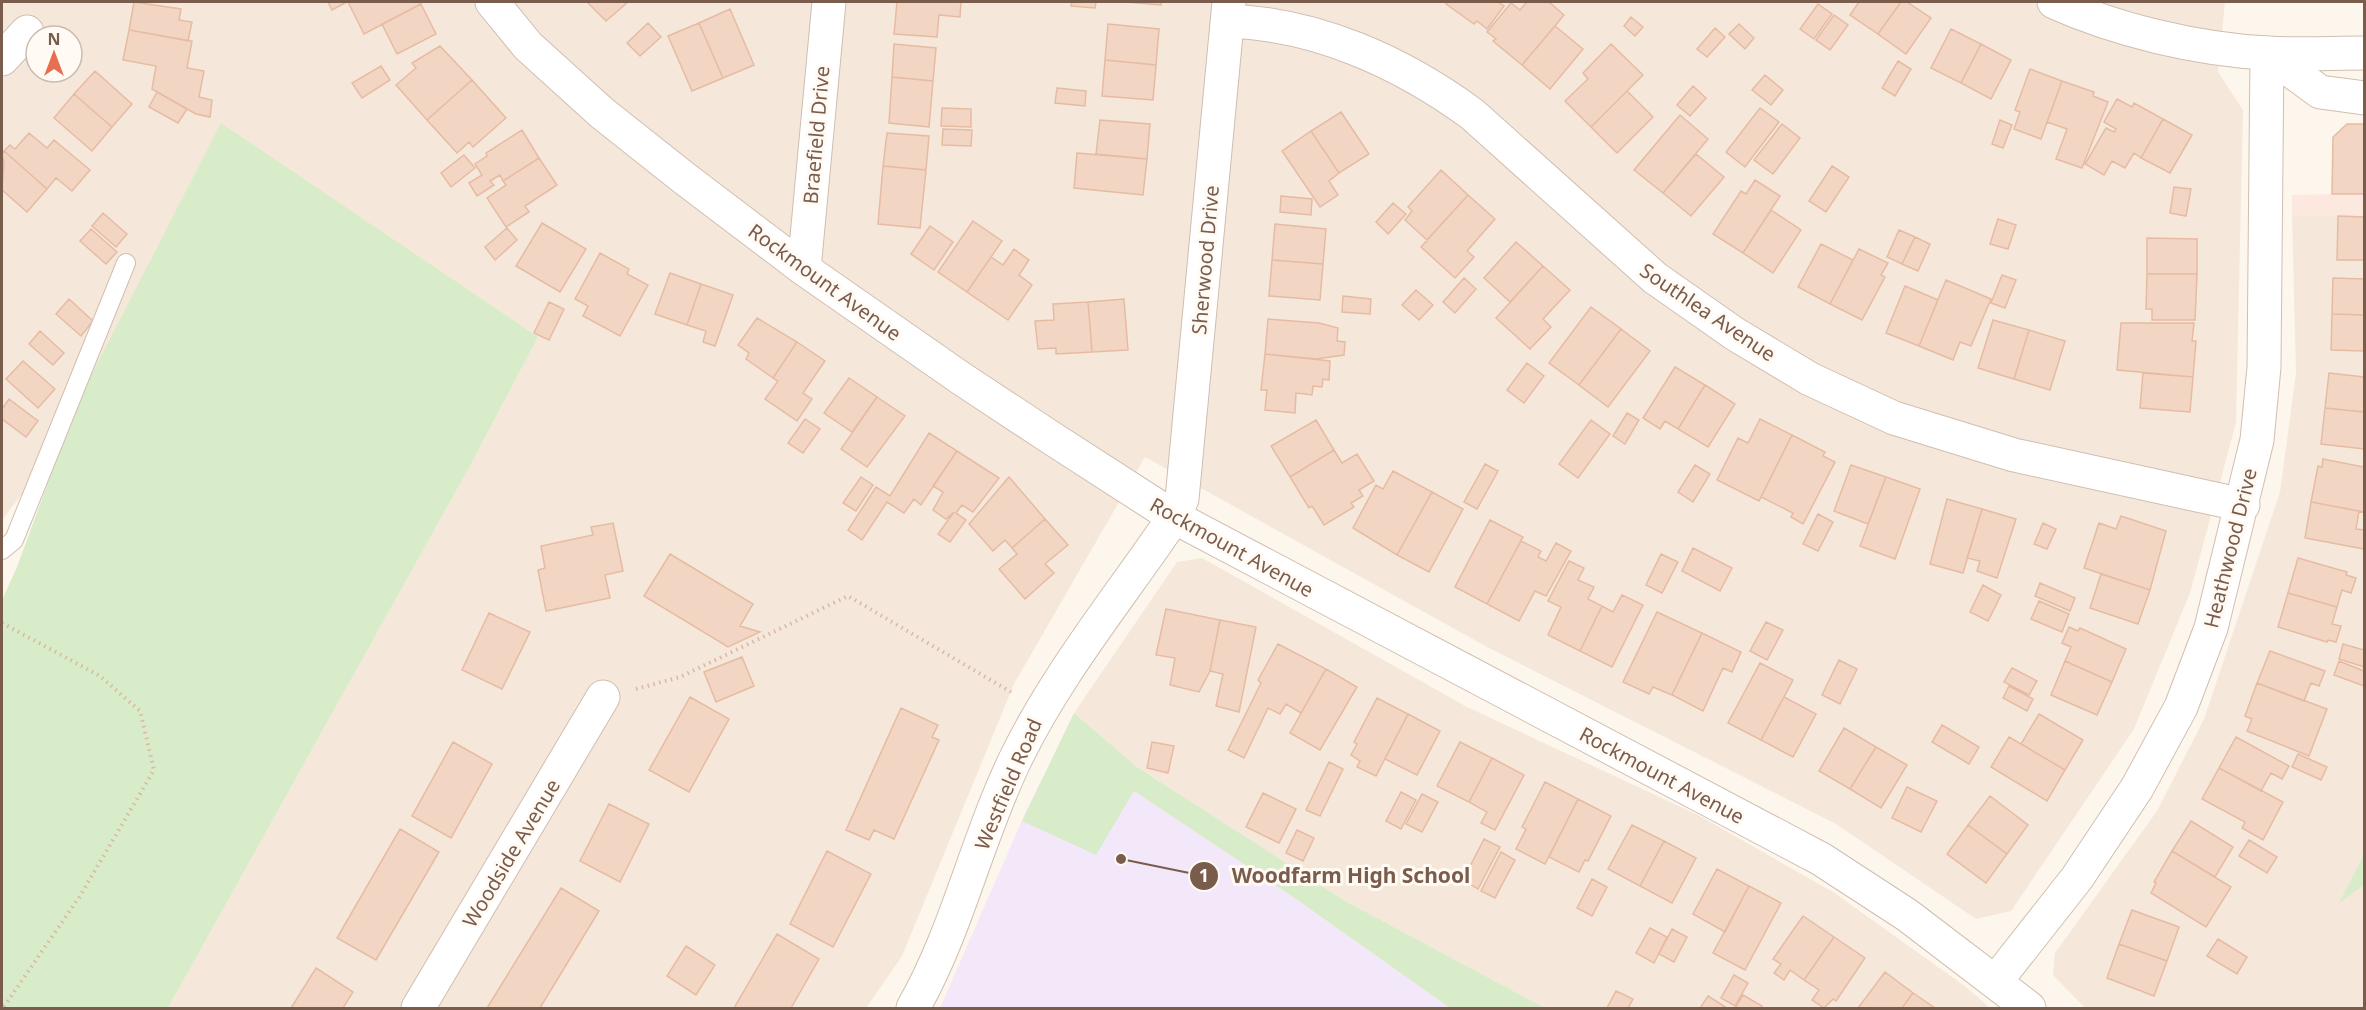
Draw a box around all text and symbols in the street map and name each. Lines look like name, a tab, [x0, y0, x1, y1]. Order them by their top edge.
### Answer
north arrow	[24, 24, 84, 84]
text: N	[47, 28, 61, 50]
street label: Braefield Drive	[797, 65, 835, 205]
street label: Sherwood Drive	[1185, 184, 1225, 336]
street label: Rockmount Avenue	[743, 217, 907, 347]
street label: Southlea Avenue	[1635, 257, 1781, 367]
street label: Heathwood Drive	[2197, 465, 2263, 631]
street label: Rockmount Avenue	[1145, 491, 1319, 603]
street label: Westfield Road	[968, 714, 1048, 854]
street label: Rockmount Avenue	[1575, 720, 1749, 830]
street label: Woodside Avenue	[456, 774, 566, 932]
callout: Woodfarm High School	[1189, 857, 1482, 896]
text: Woodfarm High School	[1232, 861, 1470, 889]
text: 1	[1199, 863, 1209, 887]

